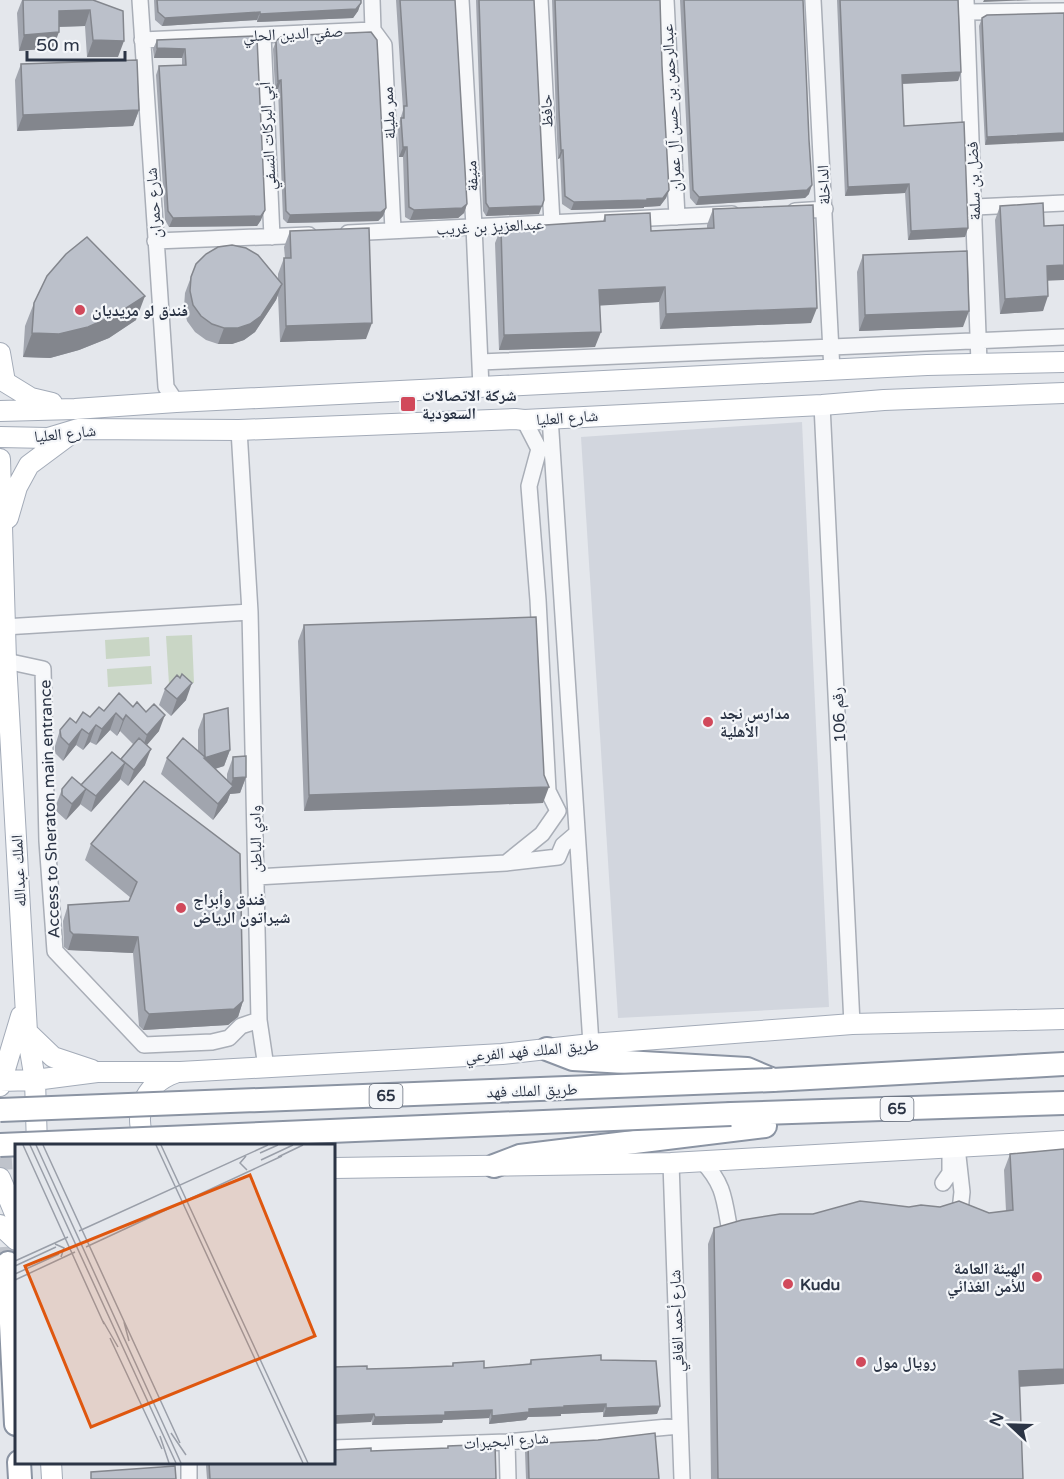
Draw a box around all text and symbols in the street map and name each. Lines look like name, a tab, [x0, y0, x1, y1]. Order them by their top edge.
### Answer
street label: صفي الدين الحلي	[242, 21, 344, 49]
street label: عبدالرحمن بن حسن آل عمران	[658, 23, 686, 193]
scale bar	[27, 24, 124, 62]
text: 50 m	[36, 34, 80, 56]
street label: أبي البركات النسفي	[255, 81, 283, 191]
street label: ممر مليلة	[378, 86, 400, 140]
street label: حافظ	[536, 94, 558, 128]
street label: فضل بن سلمة	[963, 141, 985, 221]
street label: منيفة	[461, 160, 483, 192]
street label: الداخلة	[813, 164, 835, 205]
street label: شارع حمران	[142, 167, 166, 239]
street label: عبدالعزيز بن غريب	[436, 214, 544, 240]
place label: فندق لو مريديان	[92, 301, 188, 321]
marker: فندق لو مريديان	[73, 303, 87, 317]
place label: شركة الاتصالات السعودية	[422, 386, 517, 424]
marker: شركة الاتصالات السعودية	[399, 395, 417, 413]
street label: شارع العليا	[535, 406, 599, 430]
street label: شارع العليا	[33, 421, 97, 447]
street label: Access to Sheraton main entrance	[35, 679, 65, 939]
street label: رقم 106	[828, 687, 850, 743]
place label: مدارس نجد الأهلية	[720, 704, 790, 742]
marker: مدارس نجد الأهلية	[701, 715, 715, 729]
street label: وادي الباطن	[245, 805, 269, 873]
street label: الملك عبدالله	[7, 834, 31, 908]
place label: فندق وأبراج شيراتون الرياض	[193, 890, 290, 928]
marker: فندق وأبراج شيراتون الرياض	[174, 901, 188, 915]
street label: طريق الملك فهد الفرعي	[464, 1035, 600, 1069]
street label: طريق الملك فهد	[486, 1079, 578, 1103]
road number: 65	[370, 1084, 402, 1108]
road number: 65	[880, 1097, 914, 1121]
inset map	[15, 1144, 334, 1464]
place label: الهيئة العامة للأمن الغذائي	[947, 1259, 1025, 1299]
street label: شارع أحمد الغافي	[665, 1269, 691, 1373]
marker: الهيئة العامة للأمن الغذائي	[1030, 1270, 1044, 1284]
place label: Kudu	[800, 1275, 840, 1295]
marker: Kudu	[781, 1277, 795, 1291]
place label: رويال مول	[873, 1353, 936, 1373]
marker: رويال مول	[854, 1355, 868, 1369]
north arrow	[980, 1395, 1040, 1455]
text: N	[985, 1410, 1009, 1429]
street label: شارع البحيرات	[463, 1428, 549, 1454]

